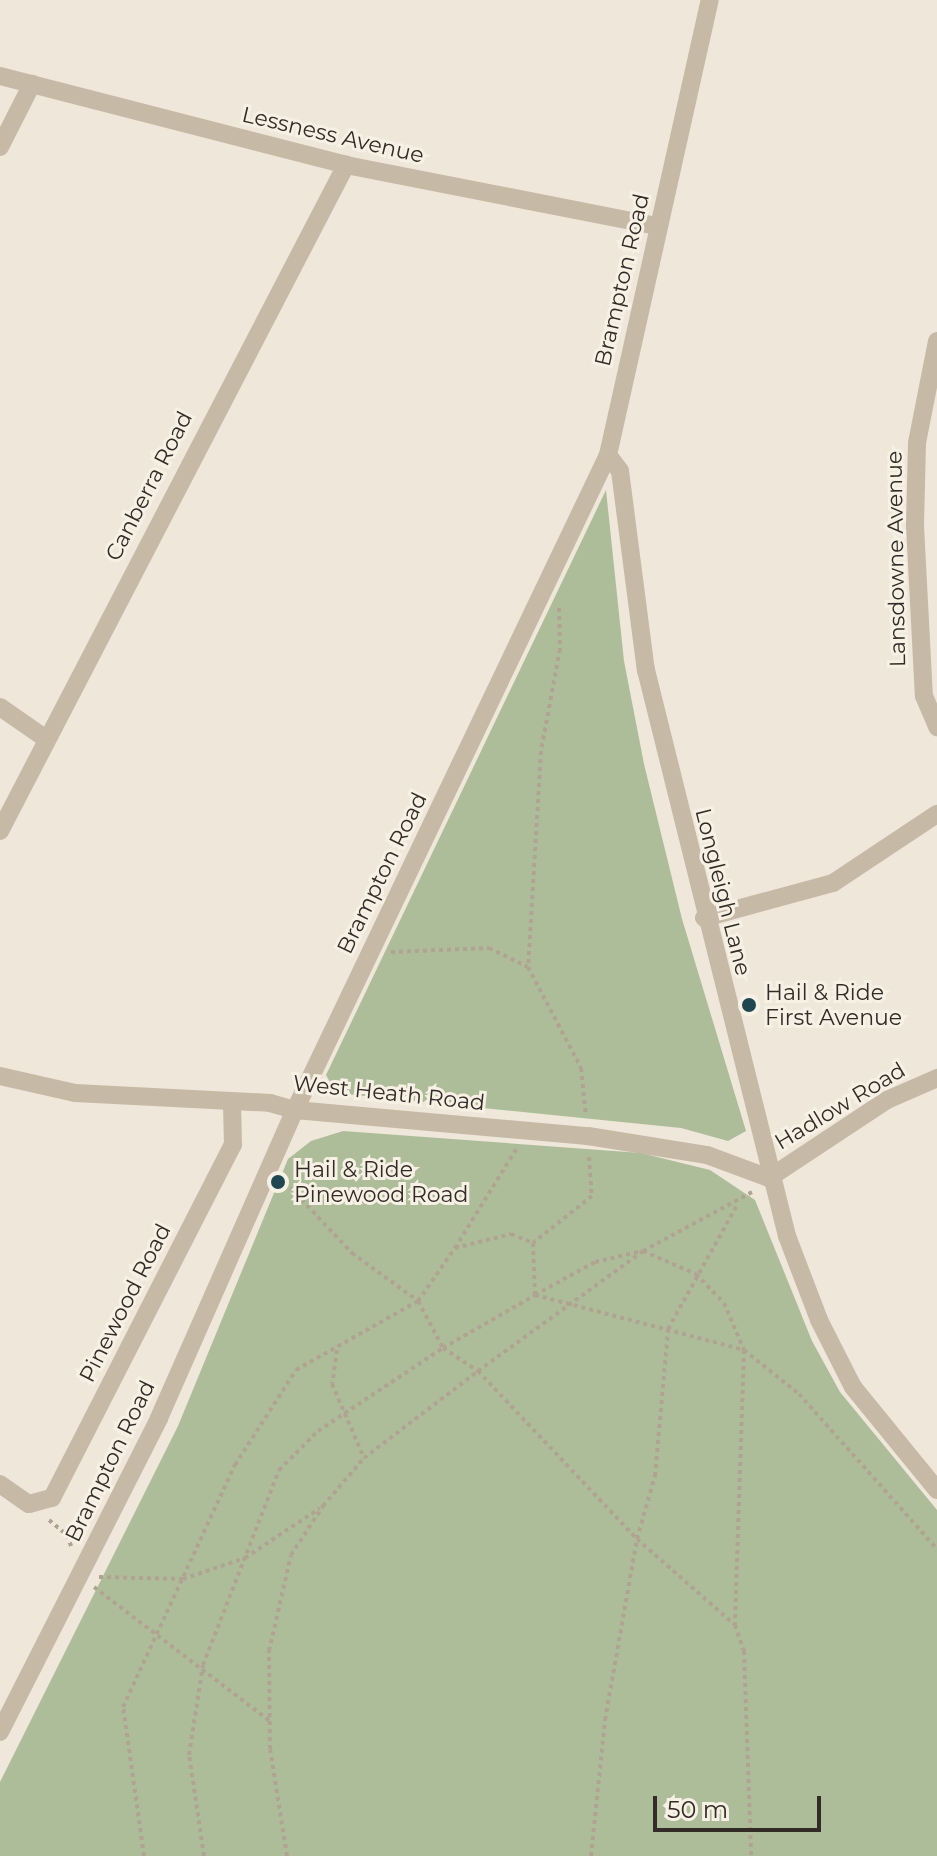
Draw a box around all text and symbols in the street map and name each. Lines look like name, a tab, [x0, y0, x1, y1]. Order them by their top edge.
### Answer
street label: Lessness Avenue	[239, 101, 427, 169]
street label: Brampton Road	[589, 191, 655, 369]
street label: Canberra Road	[100, 407, 198, 565]
street label: Lansdowne Avenue	[881, 451, 911, 667]
street label: Brampton Road	[332, 788, 432, 958]
street label: Longleigh Lane	[689, 806, 757, 978]
place label: Hail & Ride First Avenue	[765, 979, 902, 1030]
marker: Hail & Ride First Avenue	[740, 996, 758, 1014]
street label: Hadlow Road	[770, 1057, 910, 1155]
street label: West Heath Road	[292, 1070, 486, 1116]
place label: Hail & Ride Pinewood Road	[294, 1156, 468, 1208]
marker: Hail & Ride Pinewood Road	[269, 1173, 287, 1191]
street label: Pinewood Road	[74, 1219, 176, 1387]
street label: Brampton Road	[60, 1376, 160, 1546]
scale bar	[657, 1780, 825, 1830]
text: 50 m	[667, 1795, 728, 1824]

